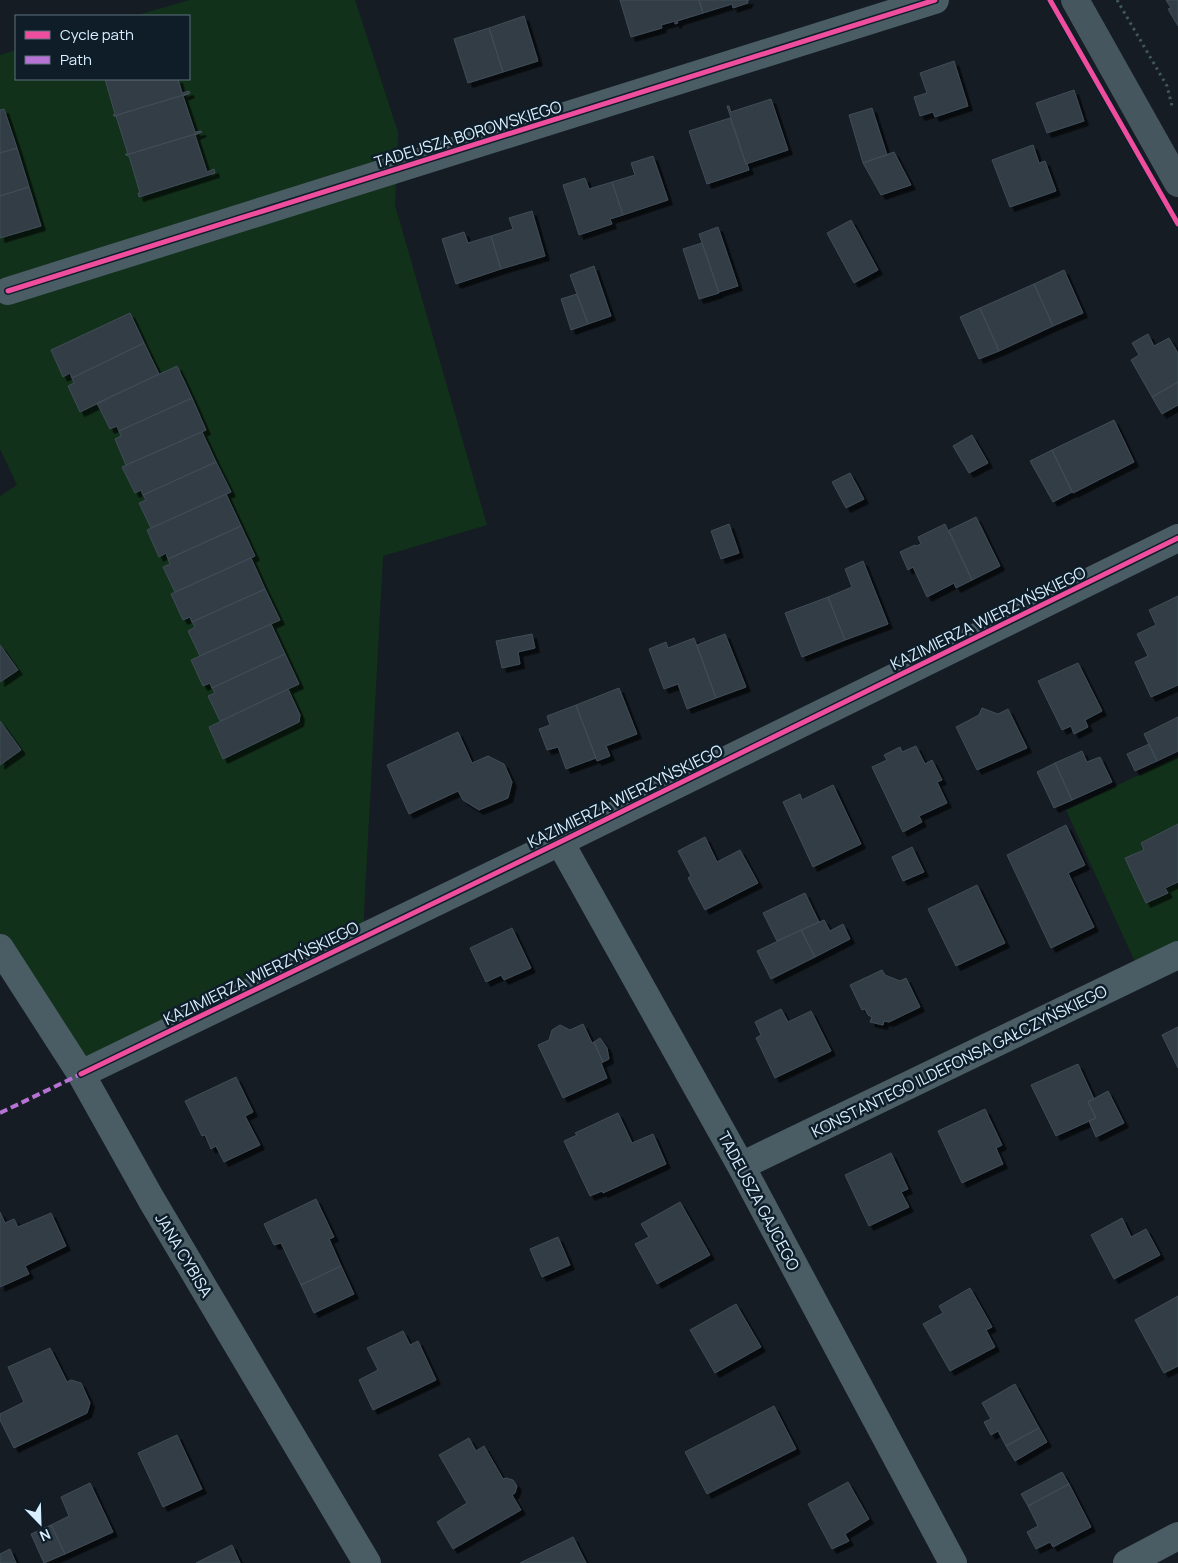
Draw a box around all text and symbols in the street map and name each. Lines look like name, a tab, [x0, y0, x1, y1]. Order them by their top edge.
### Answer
legend	[15, 15, 190, 80]
text: Cycle path	[60, 24, 134, 45]
text: Path	[60, 49, 92, 70]
street label: TADEUSZA BOROWSKIEGO	[372, 95, 565, 173]
street label: KAZIMIERZA WIERZYŃSKIEGO	[887, 561, 1090, 675]
street label: KAZIMIERZA WIERZYŃSKIEGO	[524, 739, 727, 853]
street label: KAZIMIERZA WIERZYŃSKIEGO	[160, 916, 363, 1030]
street label: KONSTANTEGO ILDEFONSA GAŁCZYŃSKIEGO	[807, 979, 1111, 1142]
street label: TADEUSZA GAJCEGO	[713, 1128, 805, 1275]
street label: JANA CYBISA	[150, 1209, 218, 1301]
north arrow	[15, 1498, 65, 1548]
text: N	[37, 1525, 54, 1546]

